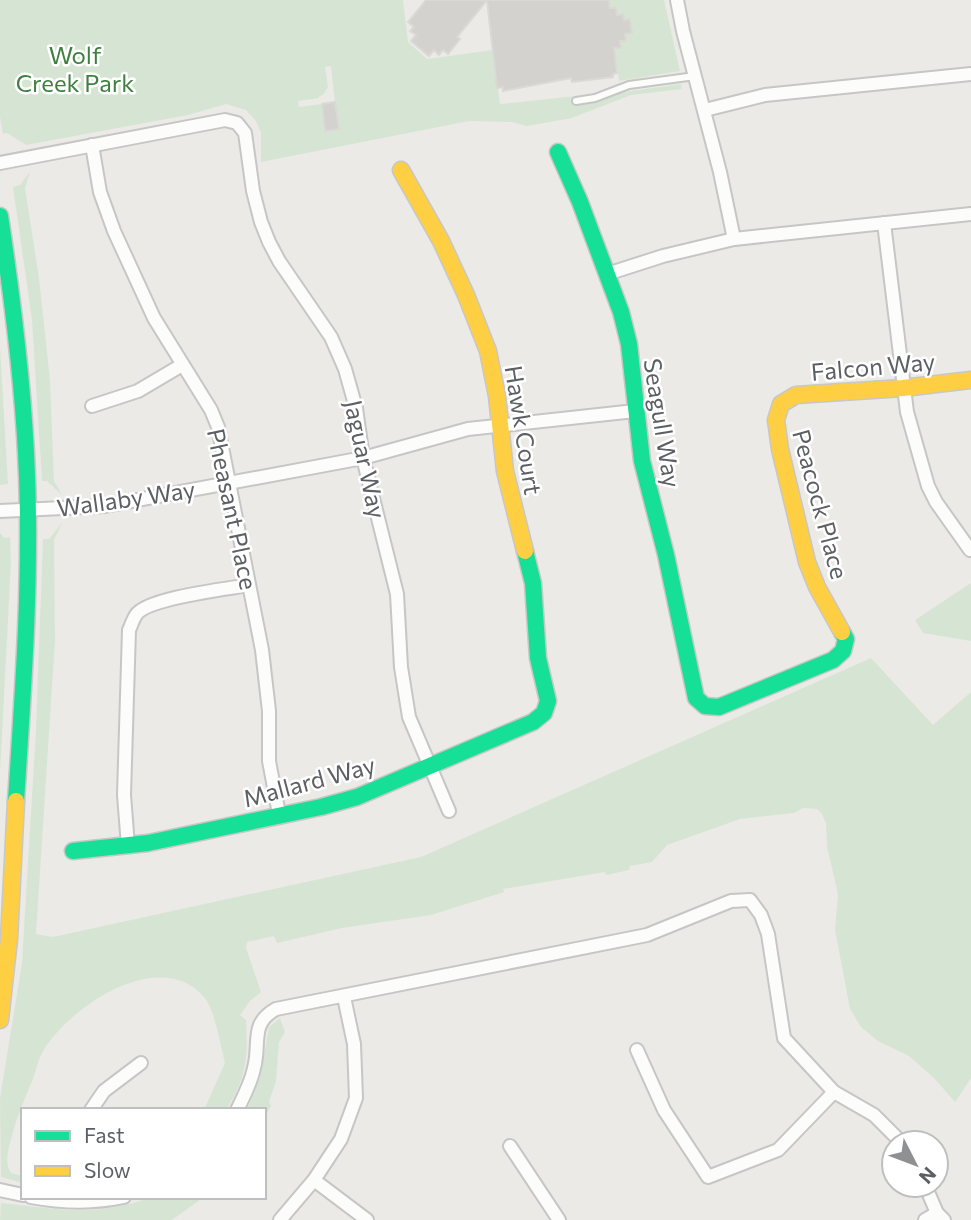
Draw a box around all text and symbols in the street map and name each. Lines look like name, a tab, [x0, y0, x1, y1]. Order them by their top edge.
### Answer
park label: Wolf Creek Park	[16, 40, 134, 97]
street label: Falcon Way	[810, 346, 936, 386]
street label: Seagull Way	[638, 356, 688, 490]
street label: Hawk Court	[499, 363, 549, 497]
street label: Jaguar Way	[339, 397, 393, 521]
street label: Pheasant Place	[202, 426, 264, 592]
street label: Peacock Place	[787, 426, 855, 582]
street label: Wallaby Way	[55, 474, 197, 522]
street label: Mallard Way	[240, 749, 378, 813]
legend	[21, 1108, 266, 1199]
text: Fast	[84, 1122, 125, 1147]
north arrow	[880, 1129, 950, 1199]
text: Slow	[84, 1157, 131, 1182]
text: N	[915, 1163, 941, 1189]

